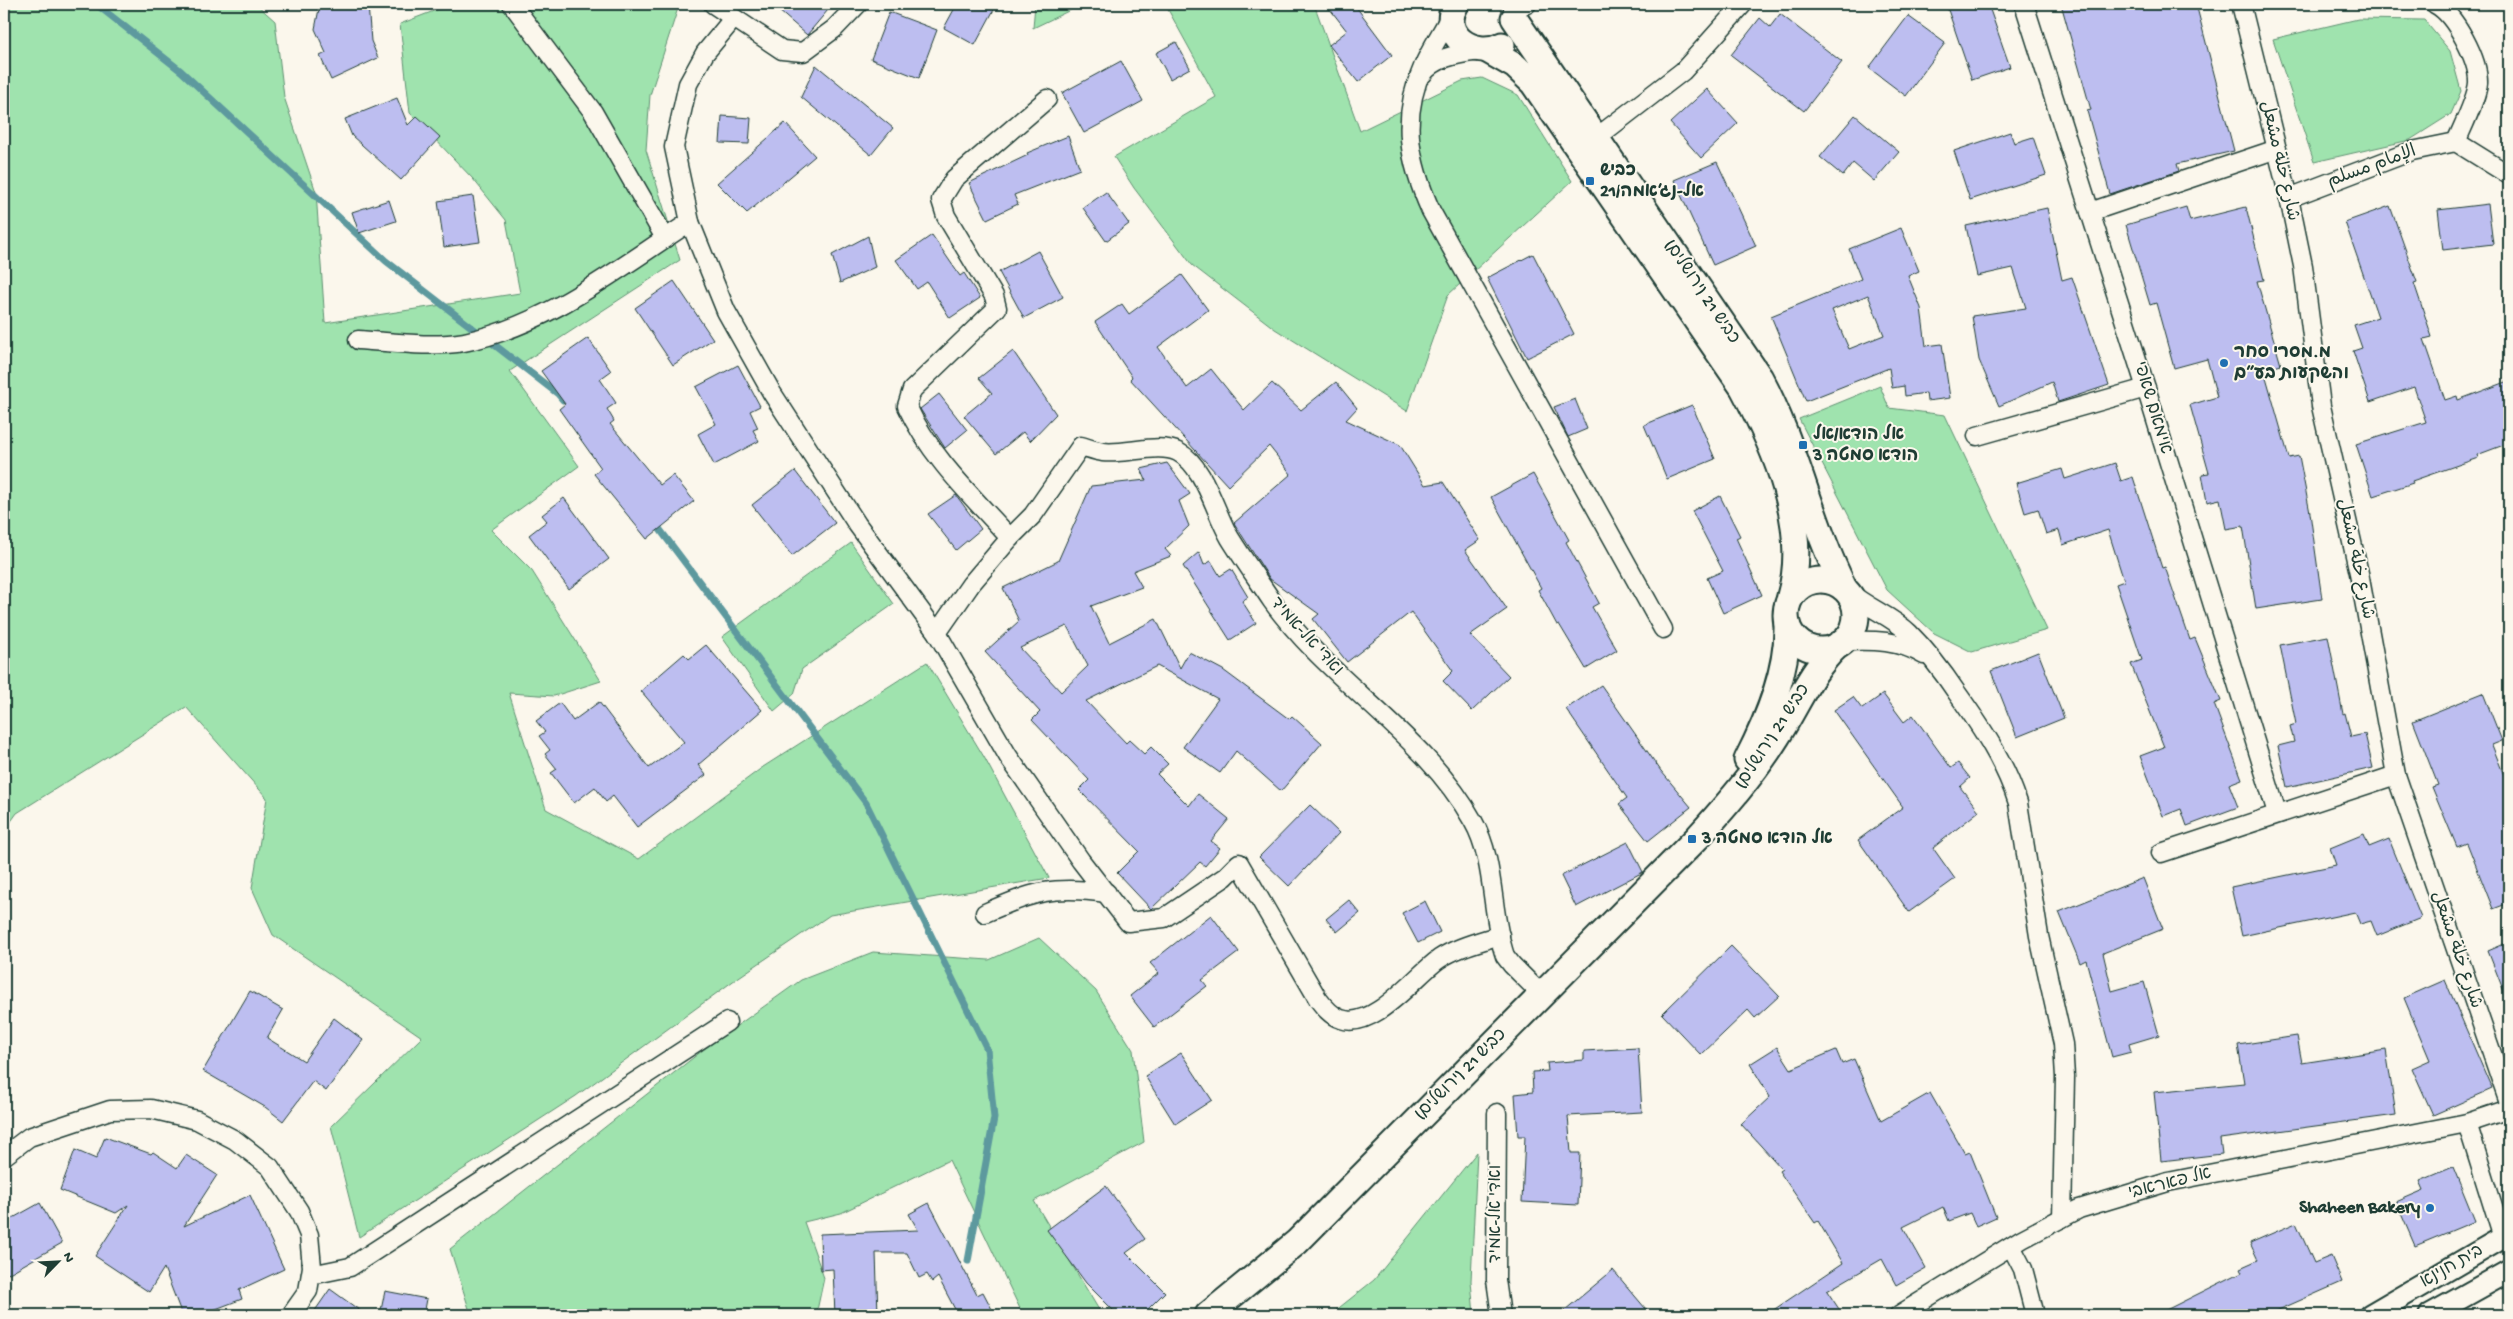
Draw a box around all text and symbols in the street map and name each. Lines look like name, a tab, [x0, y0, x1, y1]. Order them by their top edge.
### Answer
street label: شارع خلة مشعل	[2255, 99, 2303, 223]
street label: الإمام مسلم	[2325, 141, 2420, 194]
place label: כביש 21/אל-נג׳אמה	[1600, 161, 1704, 203]
marker: כביש 21/אל-נג׳אמה	[1584, 175, 1596, 187]
street label: כביש 21 (ירושלים)	[1658, 235, 1745, 348]
place label: מ.מסרי סחר והשקעות בע״ם	[2234, 343, 2349, 385]
marker: מ.מסרי סחר והשקעות בע״ם	[2218, 357, 2230, 369]
street label: אימאם שאפי	[2128, 359, 2176, 457]
place label: אל הודא/אל הודא סמטה 3	[1812, 423, 1918, 467]
marker: אל הודא/אל הודא סמטה 3	[1797, 439, 1809, 451]
street label: شارع خلة مشعل	[2332, 497, 2378, 621]
street label: ואדי אל-אמיד	[1265, 592, 1348, 681]
street label: כביש 21 (ירושלים)	[1729, 679, 1815, 794]
place label: אל הודא סמטה 3	[1701, 827, 1833, 850]
marker: אל הודא סמטה 3	[1686, 833, 1698, 845]
street label: شارع خلة مشعل	[2426, 888, 2486, 1012]
street label: כביש 21 (ירושלים)	[1409, 1023, 1511, 1125]
street label: אל פאראבי	[2126, 1162, 2214, 1204]
street label: ואדי אל-אמיד	[1484, 1165, 1507, 1263]
place label: Shaheen Bakery	[2299, 1198, 2420, 1219]
marker: Shaheen Bakery	[2424, 1202, 2436, 1214]
north arrow	[32, 1236, 82, 1286]
street label: בית חנינא	[2417, 1241, 2487, 1293]
text: N	[58, 1250, 77, 1265]

